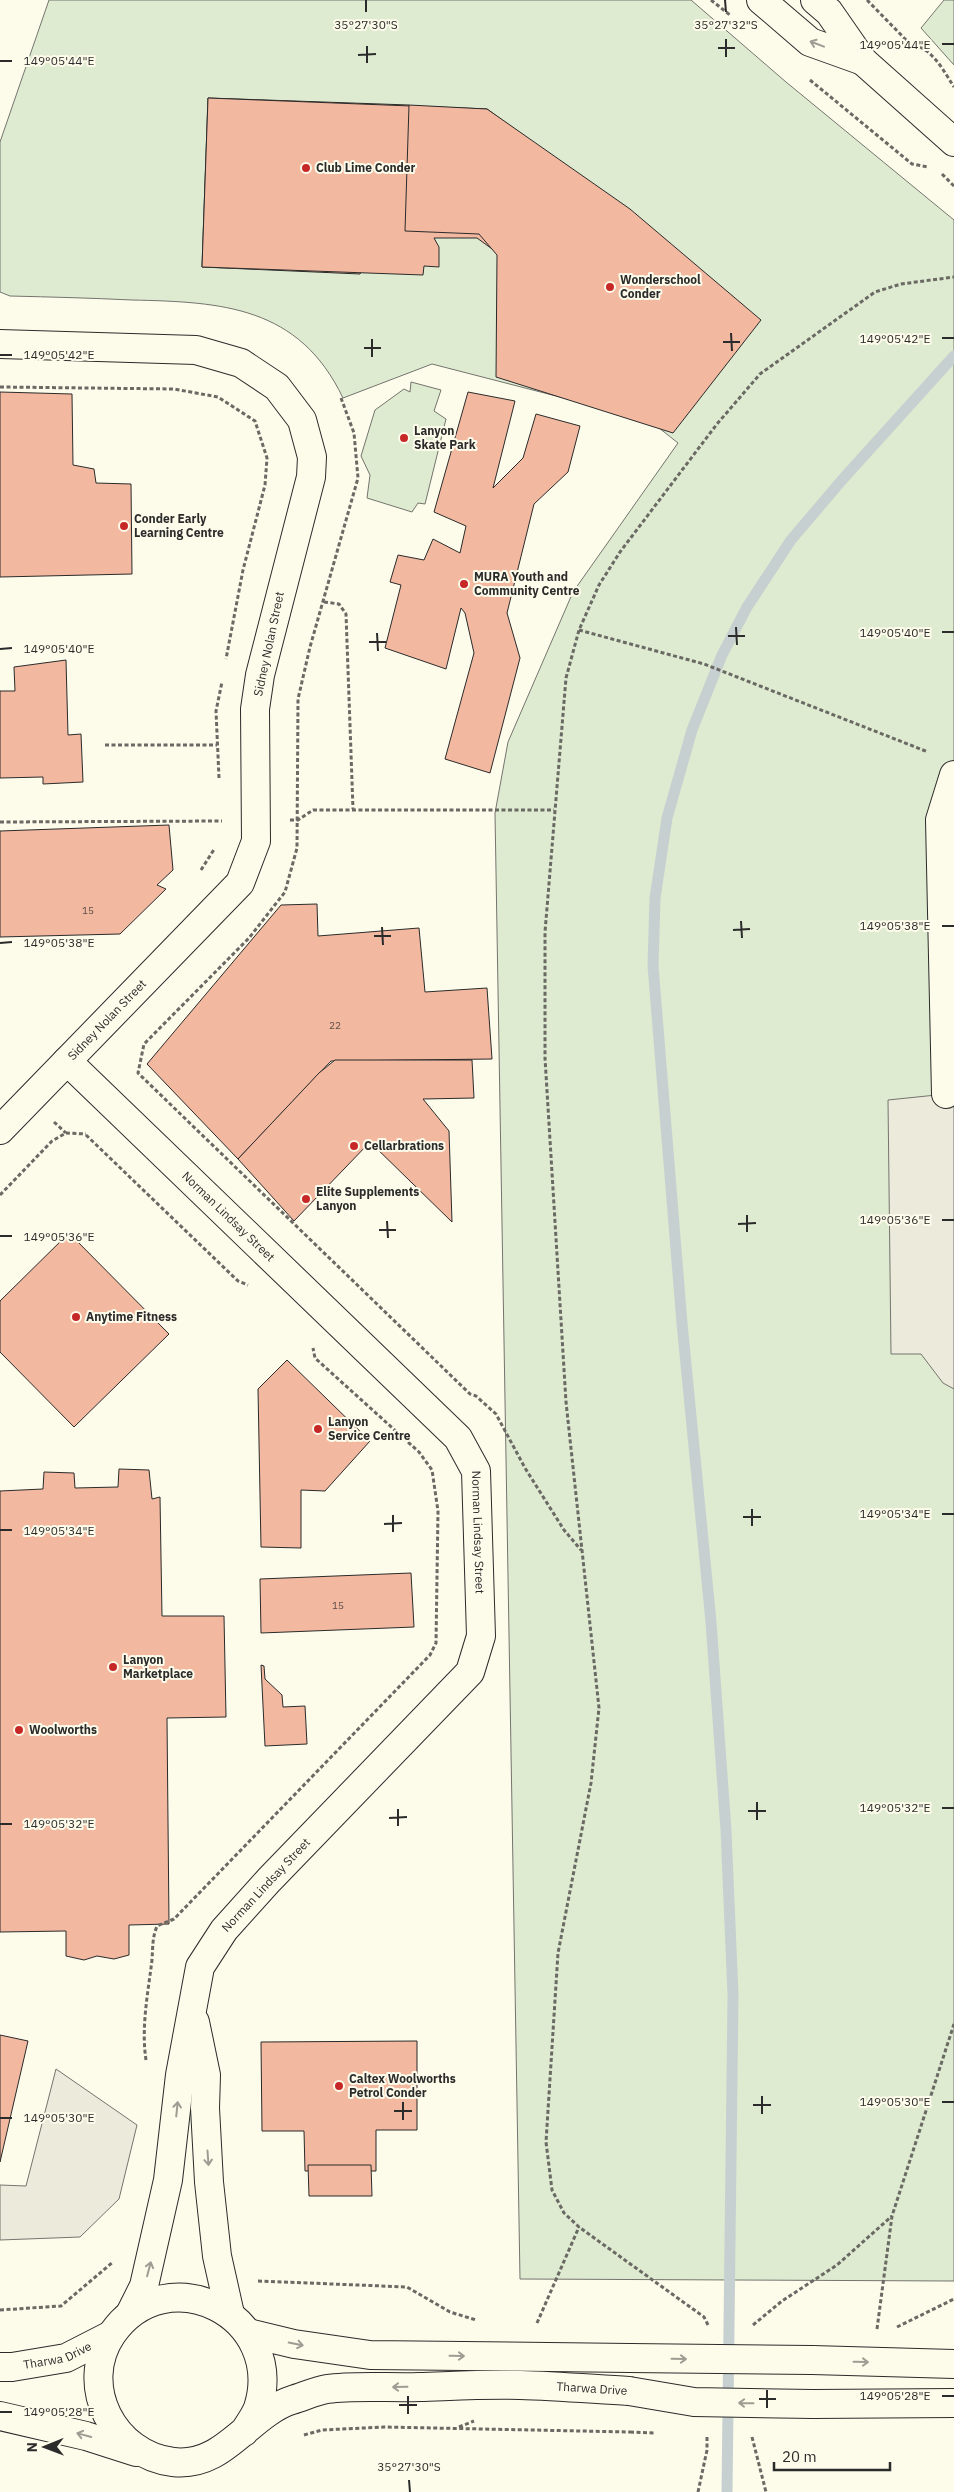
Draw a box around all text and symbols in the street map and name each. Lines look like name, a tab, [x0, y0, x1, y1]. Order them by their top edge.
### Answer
text: 35°27'30"S	[334, 17, 398, 32]
text: 35°27'32"S	[694, 17, 758, 32]
text: 149°05'44"E	[860, 37, 930, 52]
one-way arrow	[810, 39, 825, 49]
text: 149°05'44"E	[24, 53, 94, 68]
place label: Club Lime Conder	[316, 160, 416, 175]
marker: Club Lime Conder	[300, 162, 312, 174]
place label: Wonderschool Conder	[620, 272, 701, 301]
marker: Wonderschool Conder	[604, 281, 616, 293]
text: 149°05'42"E	[860, 331, 930, 346]
text: 149°05'42"E	[24, 347, 94, 362]
place label: Lanyon Skate Park	[414, 423, 476, 452]
marker: Lanyon Skate Park	[398, 432, 410, 444]
place label: Conder Early Learning Centre	[134, 511, 224, 540]
marker: Conder Early Learning Centre	[118, 520, 130, 532]
place label: MURA Youth and Community Centre	[474, 569, 580, 598]
marker: MURA Youth and Community Centre	[458, 578, 470, 590]
street label: Sidney Nolan Street	[250, 590, 287, 698]
text: 149°05'40"E	[860, 625, 930, 640]
text: 149°05'40"E	[24, 641, 94, 656]
house number: 15	[82, 904, 94, 917]
text: 149°05'38"E	[860, 918, 930, 933]
text: 149°05'38"E	[24, 935, 94, 950]
street label: Sidney Nolan Street	[64, 976, 149, 1063]
house number: 22	[329, 1019, 341, 1032]
place label: Cellarbrations	[364, 1138, 444, 1153]
marker: Cellarbrations	[348, 1140, 360, 1152]
street label: Norman Lindsay Street	[179, 1168, 278, 1264]
place label: Elite Supplements Lanyon	[316, 1184, 419, 1213]
marker: Elite Supplements Lanyon	[300, 1193, 312, 1205]
text: 149°05'36"E	[860, 1212, 930, 1227]
text: 149°05'36"E	[24, 1229, 94, 1244]
place label: Anytime Fitness	[86, 1309, 177, 1324]
marker: Anytime Fitness	[70, 1311, 82, 1323]
place label: Lanyon Service Centre	[328, 1414, 411, 1443]
marker: Lanyon Service Centre	[312, 1423, 324, 1435]
street label: Norman Lindsay Street	[469, 1470, 488, 1594]
text: 149°05'34"E	[860, 1506, 930, 1521]
text: 149°05'34"E	[24, 1523, 94, 1538]
house number: 15	[332, 1599, 344, 1612]
place label: Lanyon Marketplace	[123, 1652, 193, 1681]
marker: Lanyon Marketplace	[107, 1661, 119, 1673]
place label: Woolworths	[29, 1722, 97, 1737]
marker: Woolworths	[13, 1724, 25, 1736]
text: 149°05'32"E	[860, 1800, 930, 1815]
text: 149°05'32"E	[24, 1816, 94, 1831]
street label: Norman Lindsay Street	[218, 1835, 313, 1935]
place label: Caltex Woolworths Petrol Conder	[349, 2071, 456, 2100]
marker: Caltex Woolworths Petrol Conder	[333, 2080, 345, 2092]
text: 149°05'30"E	[860, 2094, 930, 2109]
one-way arrow	[172, 2102, 182, 2118]
text: 149°05'30"E	[24, 2110, 94, 2125]
one-way arrow	[203, 2150, 213, 2166]
one-way arrow	[144, 2262, 154, 2278]
street label: Tharwa Drive	[22, 2338, 94, 2372]
one-way arrow	[287, 2339, 303, 2349]
one-way arrow	[449, 2351, 465, 2361]
one-way arrow	[670, 2354, 687, 2364]
one-way arrow	[852, 2357, 868, 2366]
street label: Tharwa Drive	[556, 2379, 628, 2398]
one-way arrow	[392, 2383, 408, 2392]
text: 149°05'28"E	[860, 2388, 930, 2403]
one-way arrow	[739, 2398, 755, 2407]
text: 149°05'28"E	[24, 2404, 94, 2419]
north arrow	[20, 2422, 70, 2472]
one-way arrow	[76, 2430, 92, 2439]
scale bar	[774, 2440, 890, 2472]
text: N	[23, 2442, 41, 2452]
text: 20 m	[782, 2447, 817, 2466]
text: 35°27'30"S	[377, 2459, 441, 2474]

